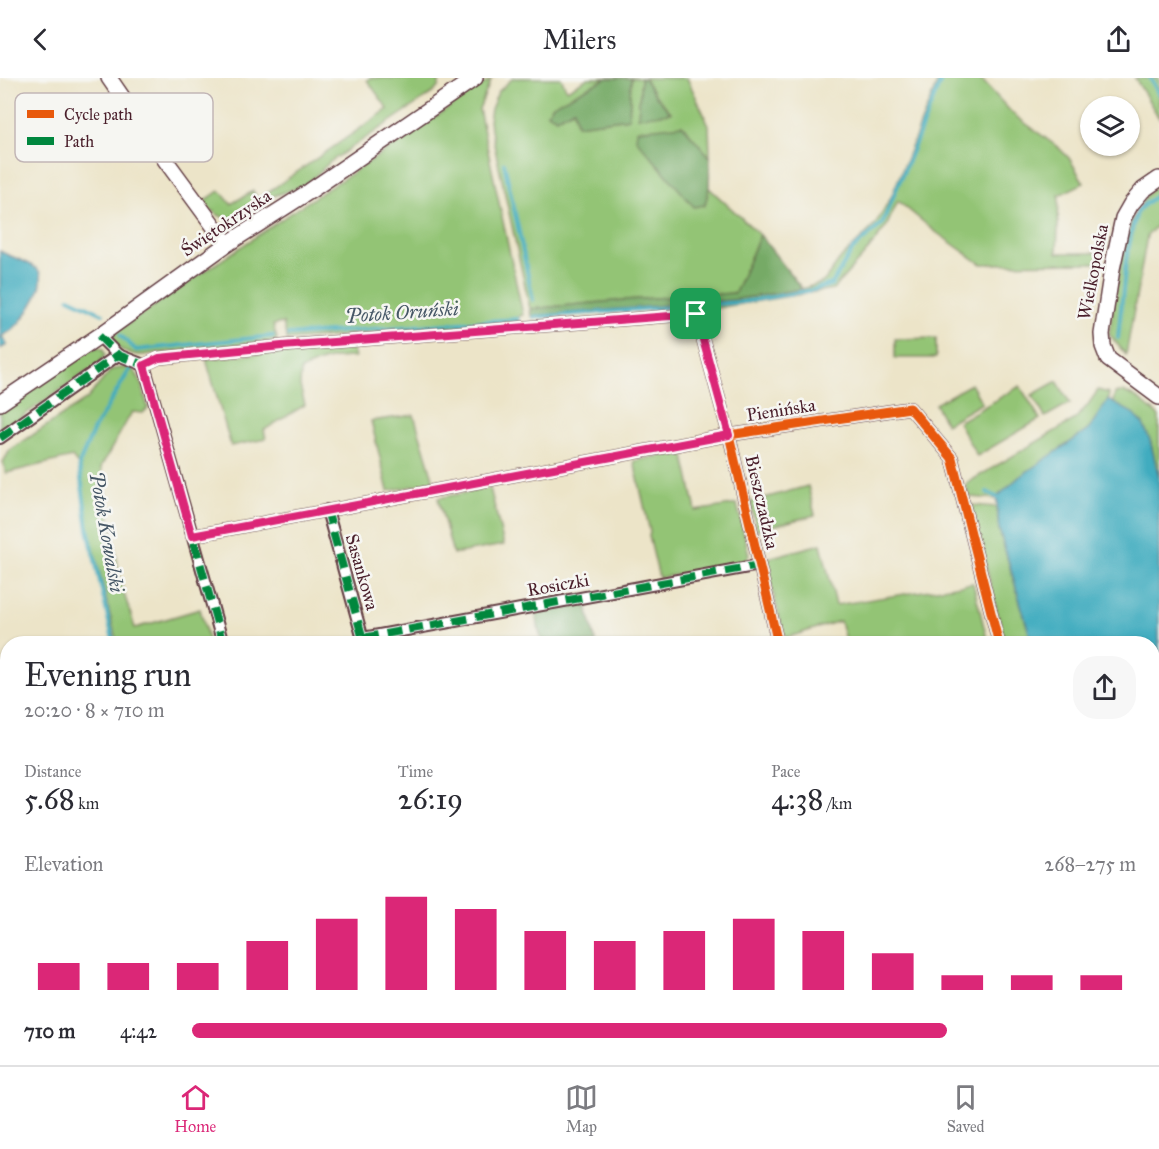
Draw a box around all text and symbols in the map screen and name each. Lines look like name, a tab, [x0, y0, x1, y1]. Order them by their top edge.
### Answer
icon: back	[24, 23, 57, 56]
text: Milers	[543, 23, 616, 56]
icon: share	[1102, 23, 1135, 56]
legend	[15, 93, 213, 162]
map controls	[1080, 96, 1140, 156]
button: layers	[1080, 96, 1140, 156]
text: Cycle path	[64, 105, 133, 124]
text: Path	[64, 132, 94, 151]
street label: Świętokrzyska	[176, 183, 276, 261]
street label: Wielkopolska	[1073, 222, 1113, 322]
pin	[670, 288, 721, 339]
water label: Potok Oruński	[345, 296, 460, 328]
icon: arrive	[679, 297, 712, 330]
street label: Pienińska	[745, 394, 817, 426]
street label: Bieszczadzka	[740, 453, 784, 552]
water label: Potok Kowalski	[85, 470, 129, 595]
street label: Sasankowa	[341, 531, 384, 613]
street label: Rosiczki	[525, 569, 591, 601]
text: Evening run	[24, 655, 191, 695]
button: share	[1073, 656, 1136, 719]
text: 20:20 · 8 × 710 m	[24, 698, 165, 722]
text: Distance	[24, 762, 81, 781]
text: Time	[398, 762, 433, 781]
text: Pace	[771, 762, 800, 781]
text: 5.68	[24, 781, 75, 817]
text: 26:19	[398, 781, 463, 817]
text: 4:38	[771, 781, 824, 817]
text: km	[75, 794, 99, 813]
text: /km	[824, 794, 852, 813]
text: Elevation	[24, 852, 103, 876]
text: 268–275 m	[1044, 852, 1136, 876]
text: 710 m	[24, 1019, 75, 1043]
text: 4:42	[120, 1019, 157, 1043]
tab: Home	[174, 1081, 216, 1136]
tab: Map	[565, 1081, 598, 1136]
tab: Saved	[947, 1081, 985, 1136]

